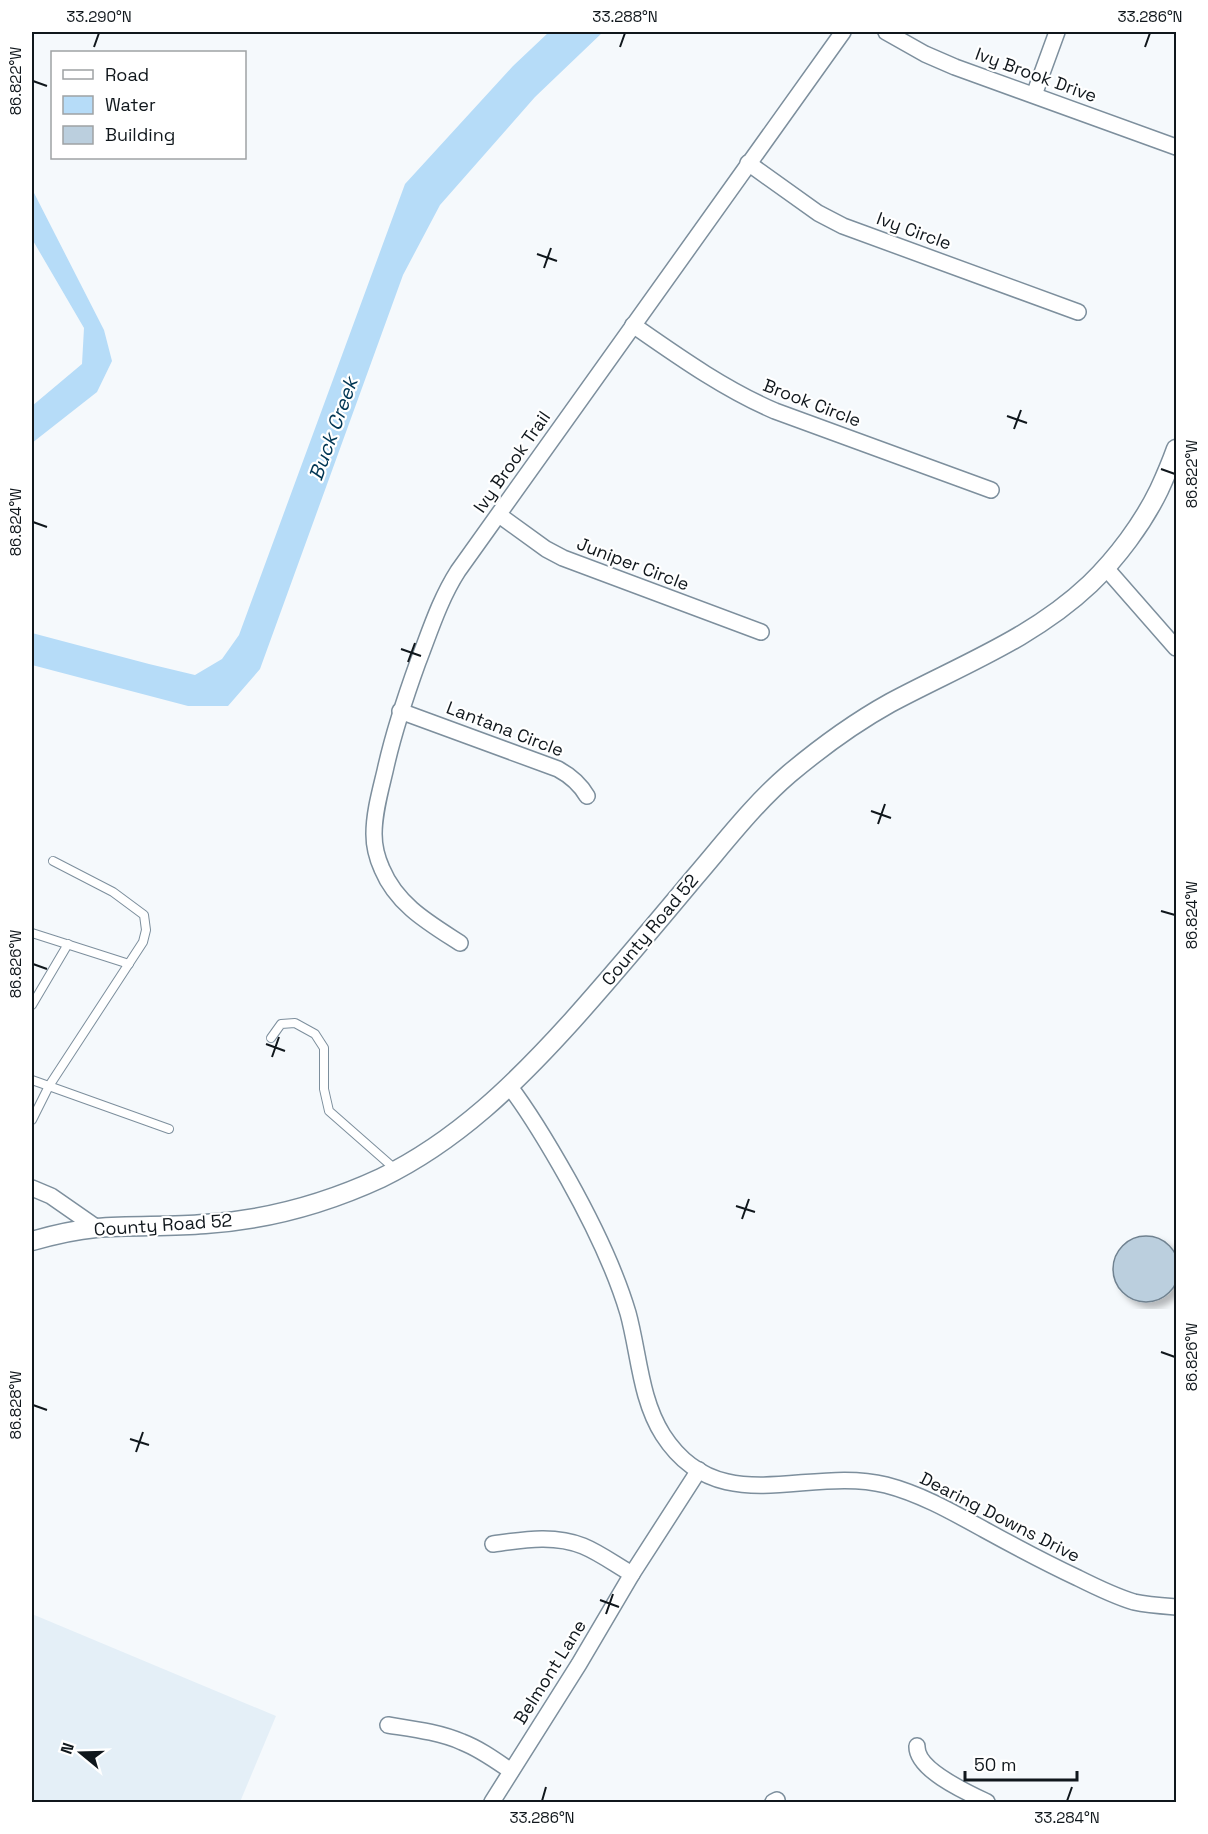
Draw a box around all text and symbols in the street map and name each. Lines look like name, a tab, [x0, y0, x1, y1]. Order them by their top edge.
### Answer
text: 33.290°N	[66, 7, 132, 26]
text: 33.288°N	[592, 7, 658, 26]
text: 33.286°N	[1117, 7, 1183, 26]
street label: Ivy Brook Drive	[972, 42, 1100, 107]
text: 86.822°W	[6, 47, 25, 115]
legend	[51, 51, 246, 159]
text: Road	[105, 63, 149, 86]
text: Water	[105, 93, 156, 116]
text: Building	[105, 123, 175, 146]
street label: Ivy Circle	[874, 206, 955, 255]
water label: Buck Creek	[302, 372, 364, 484]
street label: Brook Circle	[760, 373, 864, 432]
street label: Ivy Brook Trail	[468, 406, 555, 517]
text: 86.822°W	[1182, 440, 1201, 508]
text: 86.824°W	[6, 488, 25, 556]
street label: Juniper Circle	[574, 532, 693, 596]
street label: Lantana Circle	[443, 696, 567, 761]
street label: County Road 52	[596, 869, 703, 990]
text: 86.824°W	[1182, 881, 1201, 949]
text: 86.826°W	[6, 930, 25, 998]
street label: County Road 52	[93, 1208, 233, 1241]
text: 86.826°W	[1182, 1323, 1201, 1391]
text: 86.828°W	[6, 1371, 25, 1439]
street label: Dearing Downs Drive	[916, 1466, 1084, 1567]
street label: Belmont Lane	[508, 1615, 591, 1728]
north arrow	[51, 1723, 111, 1783]
text: N	[56, 1740, 79, 1757]
scale bar	[965, 1744, 1078, 1782]
text: 50 m	[974, 1753, 1016, 1776]
text: 33.286°N	[509, 1808, 575, 1827]
text: 33.284°N	[1034, 1808, 1100, 1827]

